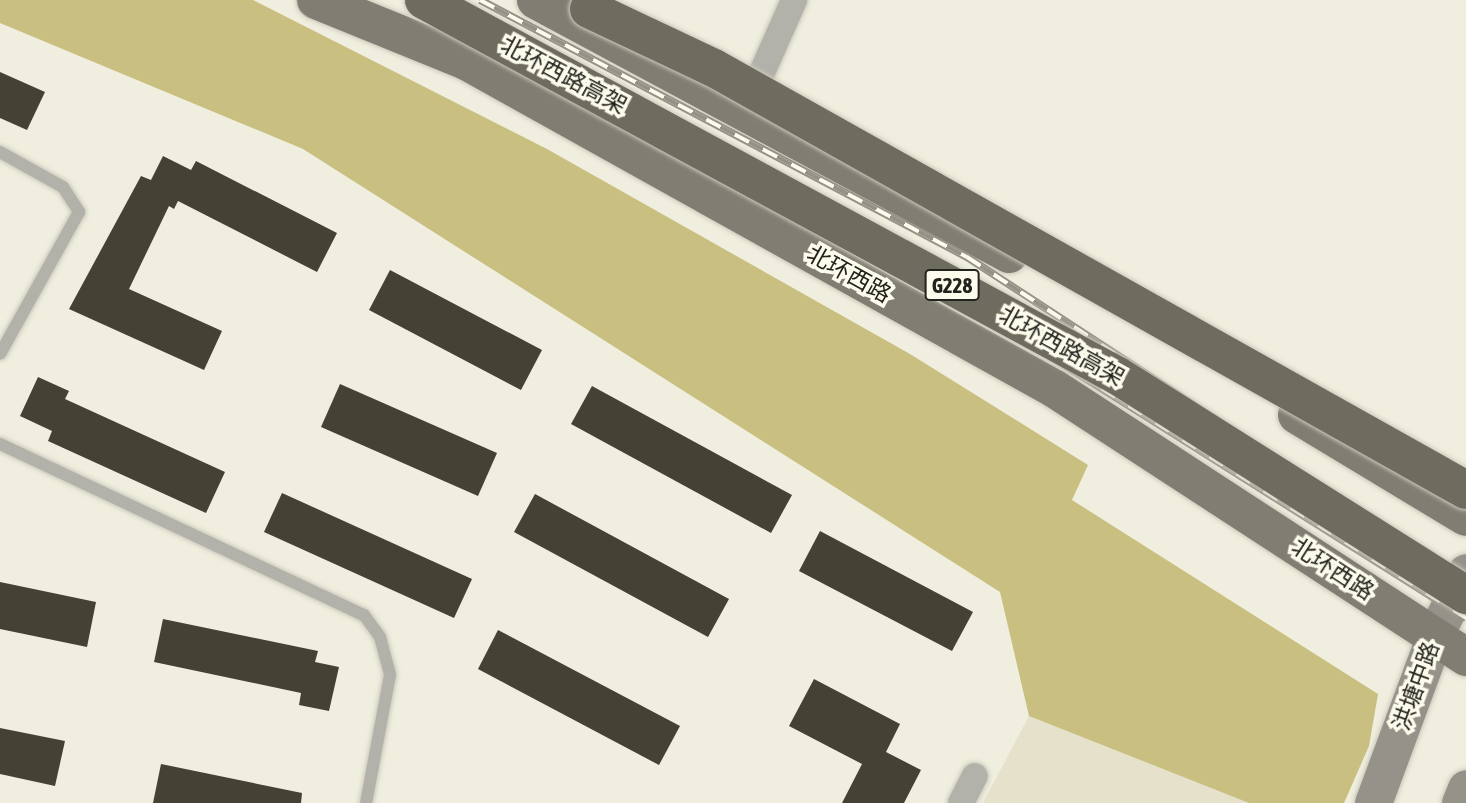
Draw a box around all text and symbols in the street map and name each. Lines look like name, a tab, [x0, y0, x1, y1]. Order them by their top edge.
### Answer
street label: 北环西路高架	[497, 30, 631, 120]
street label: 北环西路	[802, 240, 896, 308]
road number: G228	[924, 268, 980, 302]
street label: 北环西路高架	[995, 300, 1129, 392]
street label: 北环西路	[1287, 532, 1379, 606]
street label: 洪塘中路	[1387, 638, 1445, 734]

